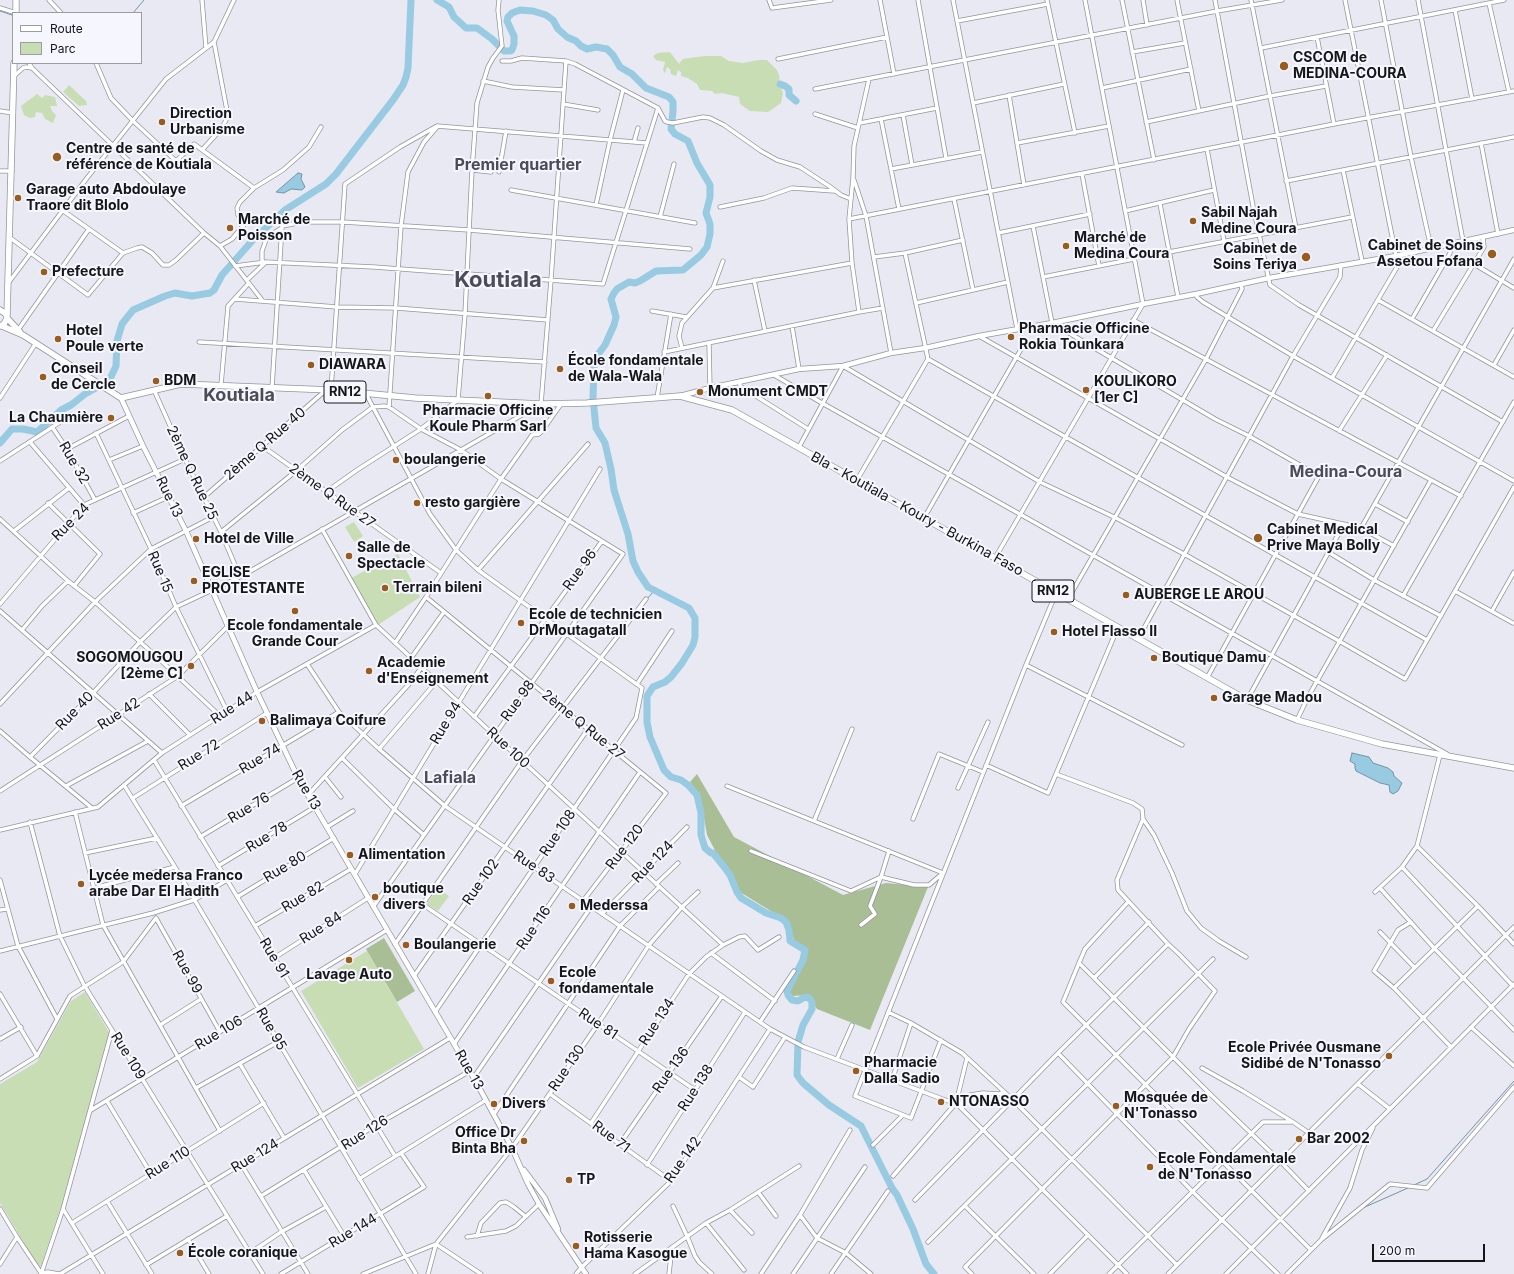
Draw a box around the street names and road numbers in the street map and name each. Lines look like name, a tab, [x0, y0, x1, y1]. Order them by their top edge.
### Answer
road number: RN12	[324, 381, 366, 403]
street label: 2ème Q Rue 40	[221, 404, 309, 484]
street label: 2ème Q Rue 25	[163, 423, 221, 523]
street label: Rue 32	[55, 439, 93, 487]
street label: Bla - Koutiala - Koury - Burkina Faso	[808, 448, 1026, 580]
street label: 2ème Q Rue 27	[286, 460, 378, 532]
street label: Rue 13	[152, 474, 186, 520]
street label: Rue 24	[49, 500, 93, 544]
street label: Rue 96	[559, 546, 601, 594]
street label: Rue 15	[144, 549, 176, 595]
road number: RN12	[1032, 580, 1074, 602]
street label: Rue 98	[497, 677, 539, 725]
street label: 2ème Q Rue 27	[538, 687, 628, 763]
street label: Rue 40	[53, 688, 97, 734]
street label: Rue 44	[208, 688, 256, 728]
street label: Rue 42	[95, 694, 143, 734]
street label: Rue 94	[427, 698, 465, 748]
street label: Rue 100	[483, 724, 533, 772]
street label: Rue 72	[175, 736, 223, 774]
street label: Rue 74	[236, 740, 284, 778]
street label: Rue 13	[288, 767, 324, 813]
street label: Rue 76	[225, 789, 273, 827]
street label: Rue 108	[536, 807, 580, 859]
street label: Rue 78	[243, 818, 291, 856]
street label: Rue 120	[603, 821, 647, 873]
street label: Rue 124	[629, 837, 677, 887]
street label: Rue 83	[510, 847, 558, 887]
street label: Rue 80	[261, 848, 309, 886]
street label: Rue 102	[459, 856, 503, 908]
street label: Rue 82	[279, 878, 327, 916]
street label: Rue 116	[513, 903, 555, 953]
street label: Rue 84	[297, 908, 345, 948]
street label: Rue 91	[256, 935, 292, 981]
street label: Rue 99	[168, 947, 206, 997]
street label: Rue 134	[636, 995, 678, 1049]
street label: Rue 95	[252, 1005, 290, 1053]
street label: Rue 81	[575, 1005, 621, 1043]
street label: Rue 106	[192, 1012, 246, 1054]
street label: Rue 109	[107, 1029, 149, 1083]
street label: Rue 130	[545, 1042, 589, 1094]
street label: Rue 136	[649, 1044, 693, 1096]
street label: Rue 13	[451, 1047, 487, 1093]
street label: Rue 138	[675, 1061, 717, 1115]
street label: Rue 126	[338, 1112, 392, 1154]
street label: Rue 71	[589, 1117, 633, 1157]
street label: Rue 142	[661, 1134, 705, 1186]
street label: Rue 124	[228, 1135, 282, 1177]
street label: Rue 110	[143, 1143, 193, 1183]
street label: Rue 144	[326, 1210, 380, 1252]

